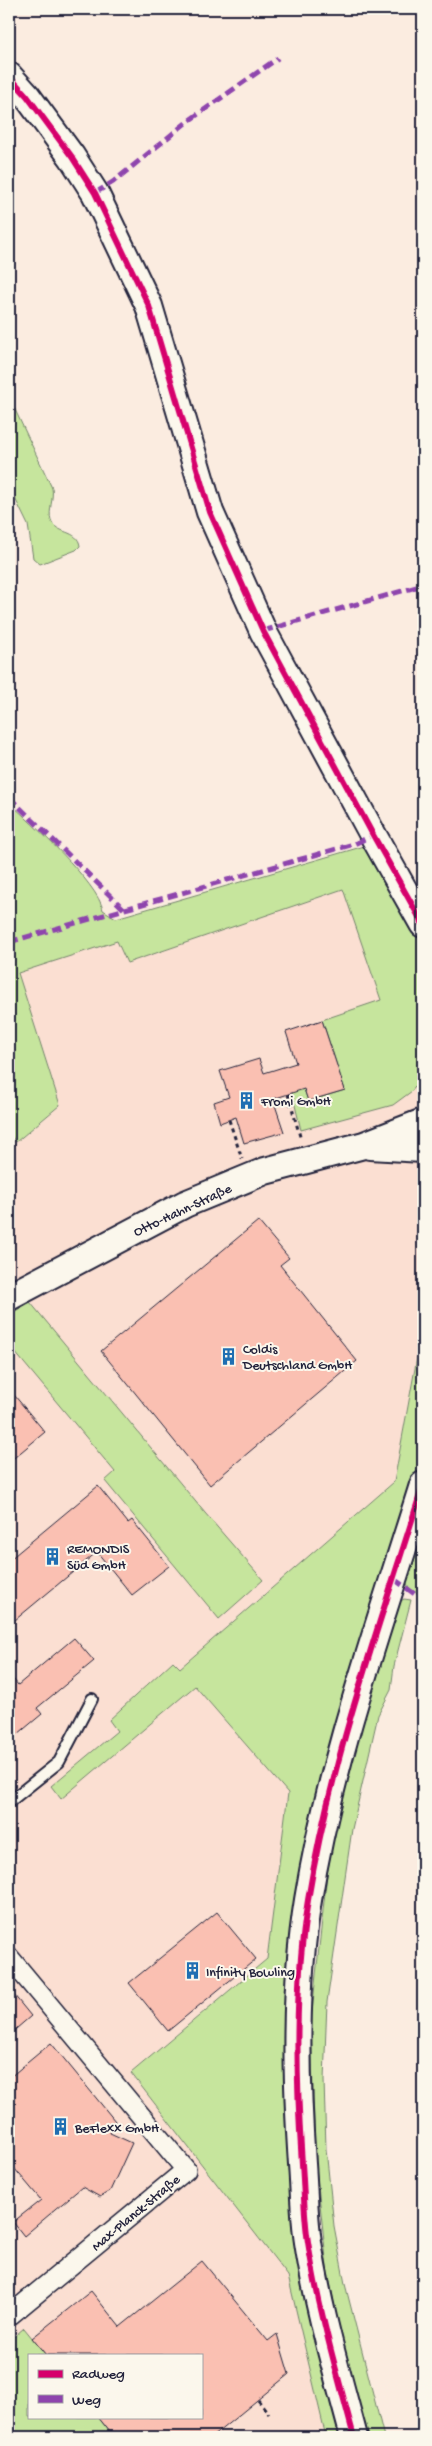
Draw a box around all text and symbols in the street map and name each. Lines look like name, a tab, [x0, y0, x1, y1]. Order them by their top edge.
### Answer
building icon: Fromi GmbH	[237, 1090, 257, 1110]
place label: Fromi GmbH	[260, 1094, 332, 1111]
street label: Otto-Hahn-Straße	[131, 1181, 236, 1241]
place label: Coldis Deutschland GmbH	[242, 1342, 353, 1375]
building icon: Coldis Deutschland GmbH	[219, 1346, 239, 1366]
place label: REMONDIS Süd GmbH	[67, 1542, 130, 1575]
building icon: REMONDIS Süd GmbH	[43, 1546, 63, 1566]
building icon: Infinity Bowling	[182, 1961, 202, 1981]
place label: Infinity Bowling	[206, 1965, 295, 1982]
building icon: BeFlexx GmbH	[51, 2117, 71, 2137]
place label: BeFlexx GmbH	[74, 2121, 160, 2138]
street label: Max-Planck-Straße	[89, 2171, 185, 2256]
legend	[28, 2354, 202, 2418]
text: Radweg	[72, 2366, 125, 2384]
text: Weg	[72, 2392, 101, 2410]

